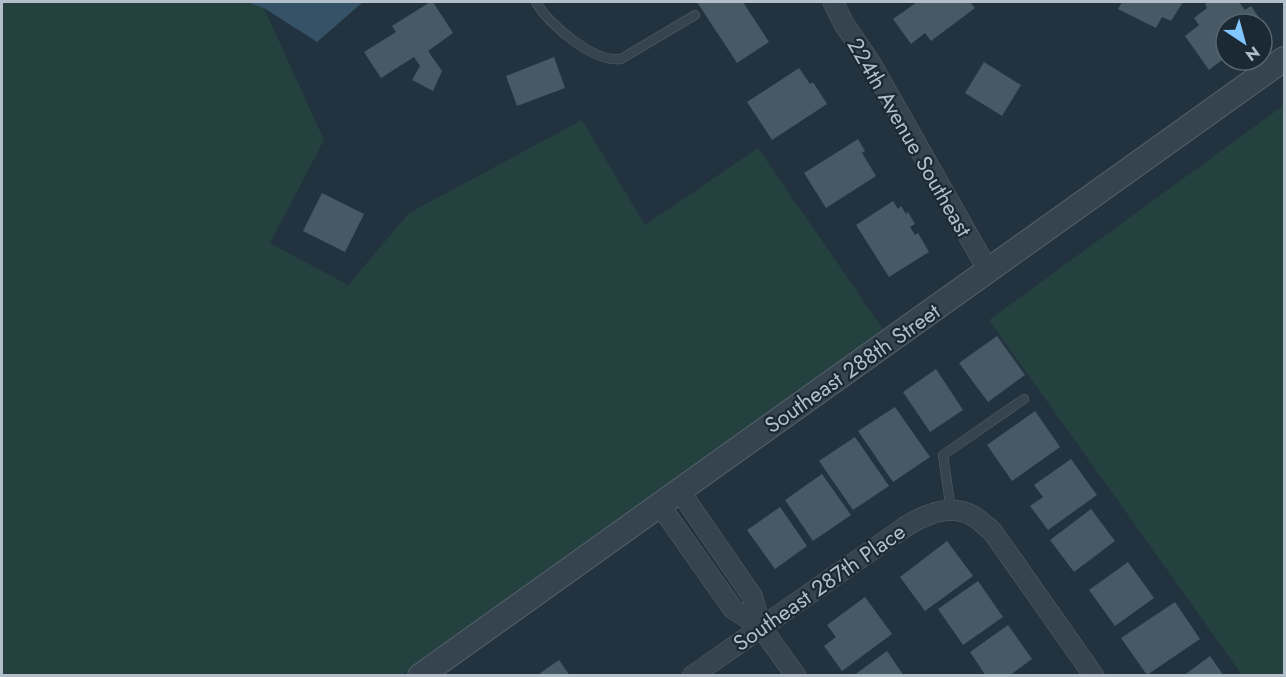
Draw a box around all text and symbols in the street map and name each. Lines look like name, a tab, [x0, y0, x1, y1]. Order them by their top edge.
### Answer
north arrow	[1214, 12, 1274, 72]
street label: 224th Avenue Southeast	[840, 32, 980, 243]
text: N	[1241, 41, 1264, 67]
street label: Southeast 288th Street	[758, 295, 947, 441]
street label: Southeast 287th Place	[726, 515, 912, 659]

